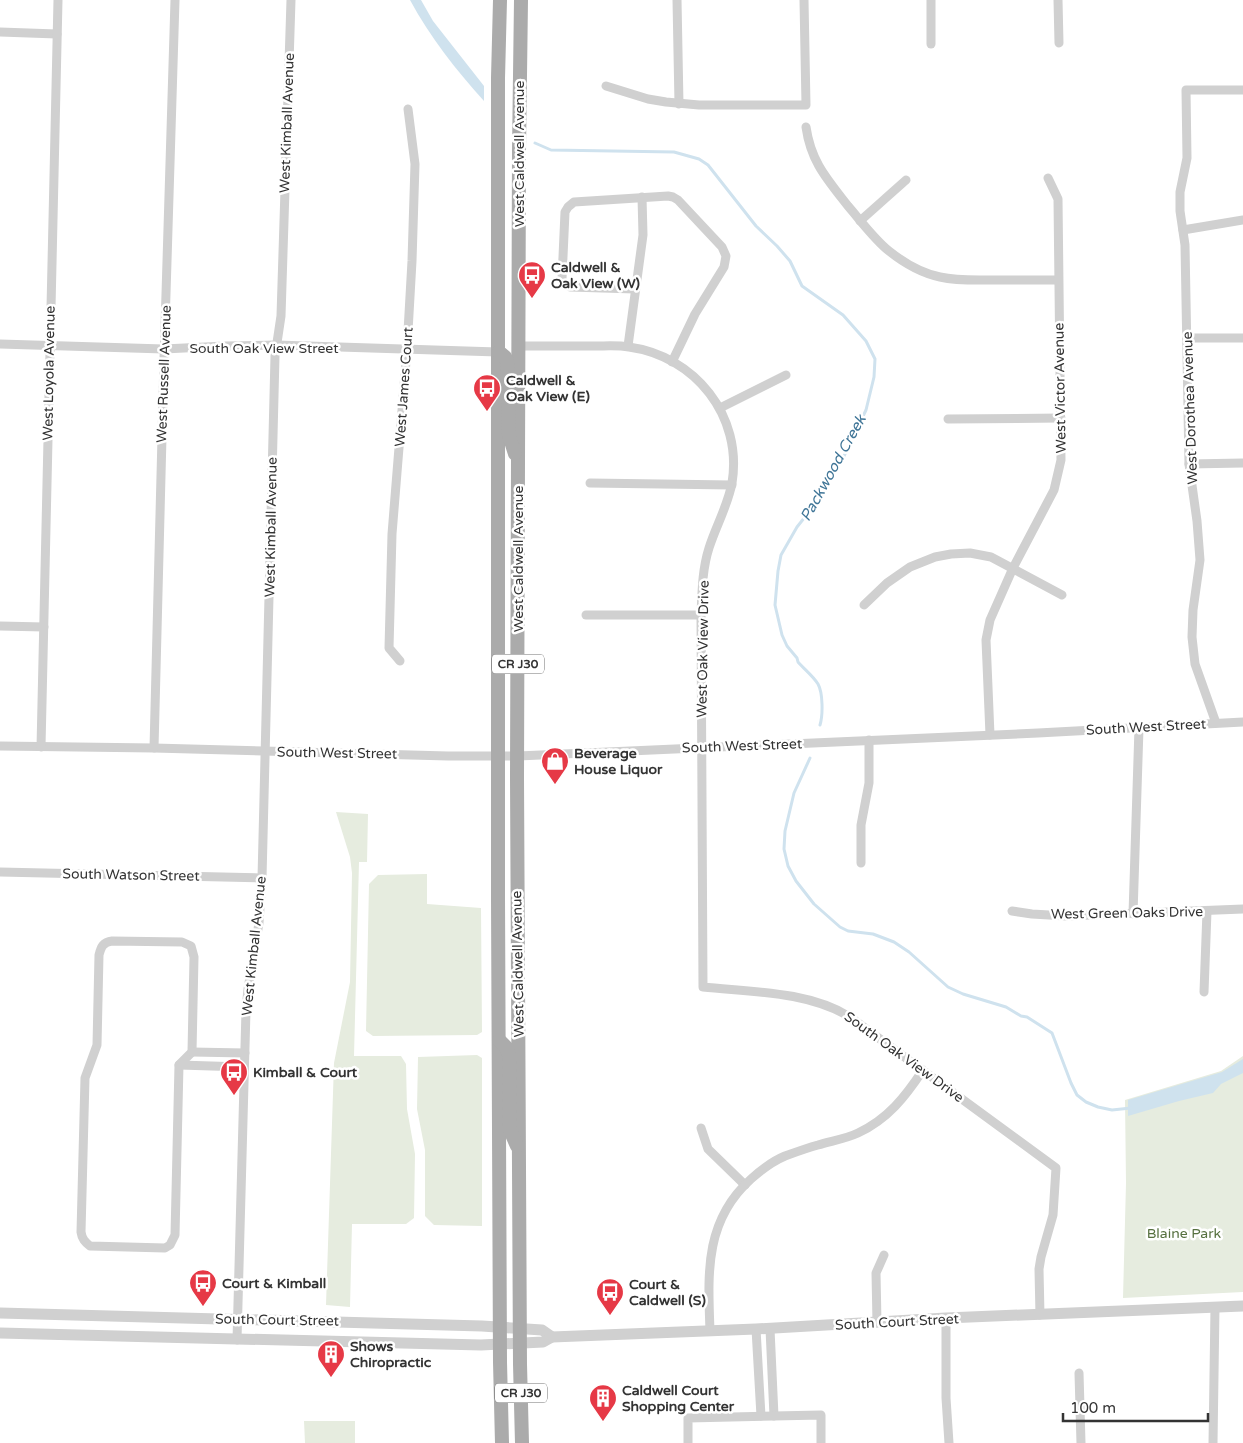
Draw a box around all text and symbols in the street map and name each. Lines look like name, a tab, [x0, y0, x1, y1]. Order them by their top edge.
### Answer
street label: West Kimball Avenue	[276, 53, 298, 193]
street label: West Caldwell Avenue	[511, 81, 528, 227]
place label: Caldwell & Oak View (W)	[551, 259, 640, 292]
bus stop icon: Caldwell & Oak View (W)	[517, 260, 547, 299]
street label: West Loyola Avenue	[39, 305, 59, 440]
street label: West Russell Avenue	[153, 305, 175, 443]
street label: West Victor Avenue	[1050, 323, 1070, 453]
street label: West James Court	[391, 326, 417, 447]
street label: West Dorothea Avenue	[1179, 331, 1201, 485]
street label: South Oak View Street	[189, 340, 339, 357]
place label: Caldwell & Oak View (E)	[506, 372, 590, 405]
bus stop icon: Caldwell & Oak View (E)	[472, 373, 502, 412]
water label: Packwood Creek	[796, 410, 871, 524]
street label: West Kimball Avenue	[261, 457, 281, 597]
street label: West Caldwell Avenue	[510, 486, 527, 632]
street label: West Oak View Drive	[693, 580, 713, 718]
road number: CR J30	[492, 654, 544, 674]
street label: South West Street	[1085, 715, 1207, 739]
street label: South West Street	[682, 735, 803, 757]
street label: South West Street	[277, 743, 398, 763]
place label: Beverage House Liquor	[574, 745, 663, 778]
shop icon: Beverage House Liquor	[540, 746, 570, 785]
street label: South Watson Street	[62, 865, 200, 885]
street label: West Kimball Avenue	[238, 875, 270, 1017]
street label: West Caldwell Avenue	[508, 890, 528, 1037]
street label: West Green Oaks Drive	[1051, 903, 1203, 923]
street label: South Oak View Drive	[841, 1008, 967, 1106]
bus stop icon: Kimball & Court	[219, 1057, 249, 1096]
place label: Kimball & Court	[253, 1064, 358, 1081]
park label: Blaine Park	[1147, 1225, 1222, 1242]
bus stop icon: Court & Kimball	[188, 1268, 218, 1307]
place label: Court & Kimball	[222, 1275, 326, 1292]
place label: Court & Caldwell (S)	[629, 1276, 706, 1309]
bus stop icon: Court & Caldwell (S)	[595, 1277, 625, 1316]
street label: South Court Street	[215, 1310, 340, 1330]
street label: South Court Street	[835, 1310, 960, 1334]
place label: Shows Chiropractic	[350, 1338, 432, 1371]
building icon: Shows Chiropractic	[316, 1339, 346, 1378]
place label: Caldwell Court Shopping Center	[622, 1382, 735, 1415]
building icon: Caldwell Court Shopping Center	[588, 1383, 618, 1422]
road number: CR J30	[495, 1384, 547, 1402]
scale bar	[1063, 1390, 1208, 1422]
text: 100 m	[1070, 1399, 1116, 1417]

